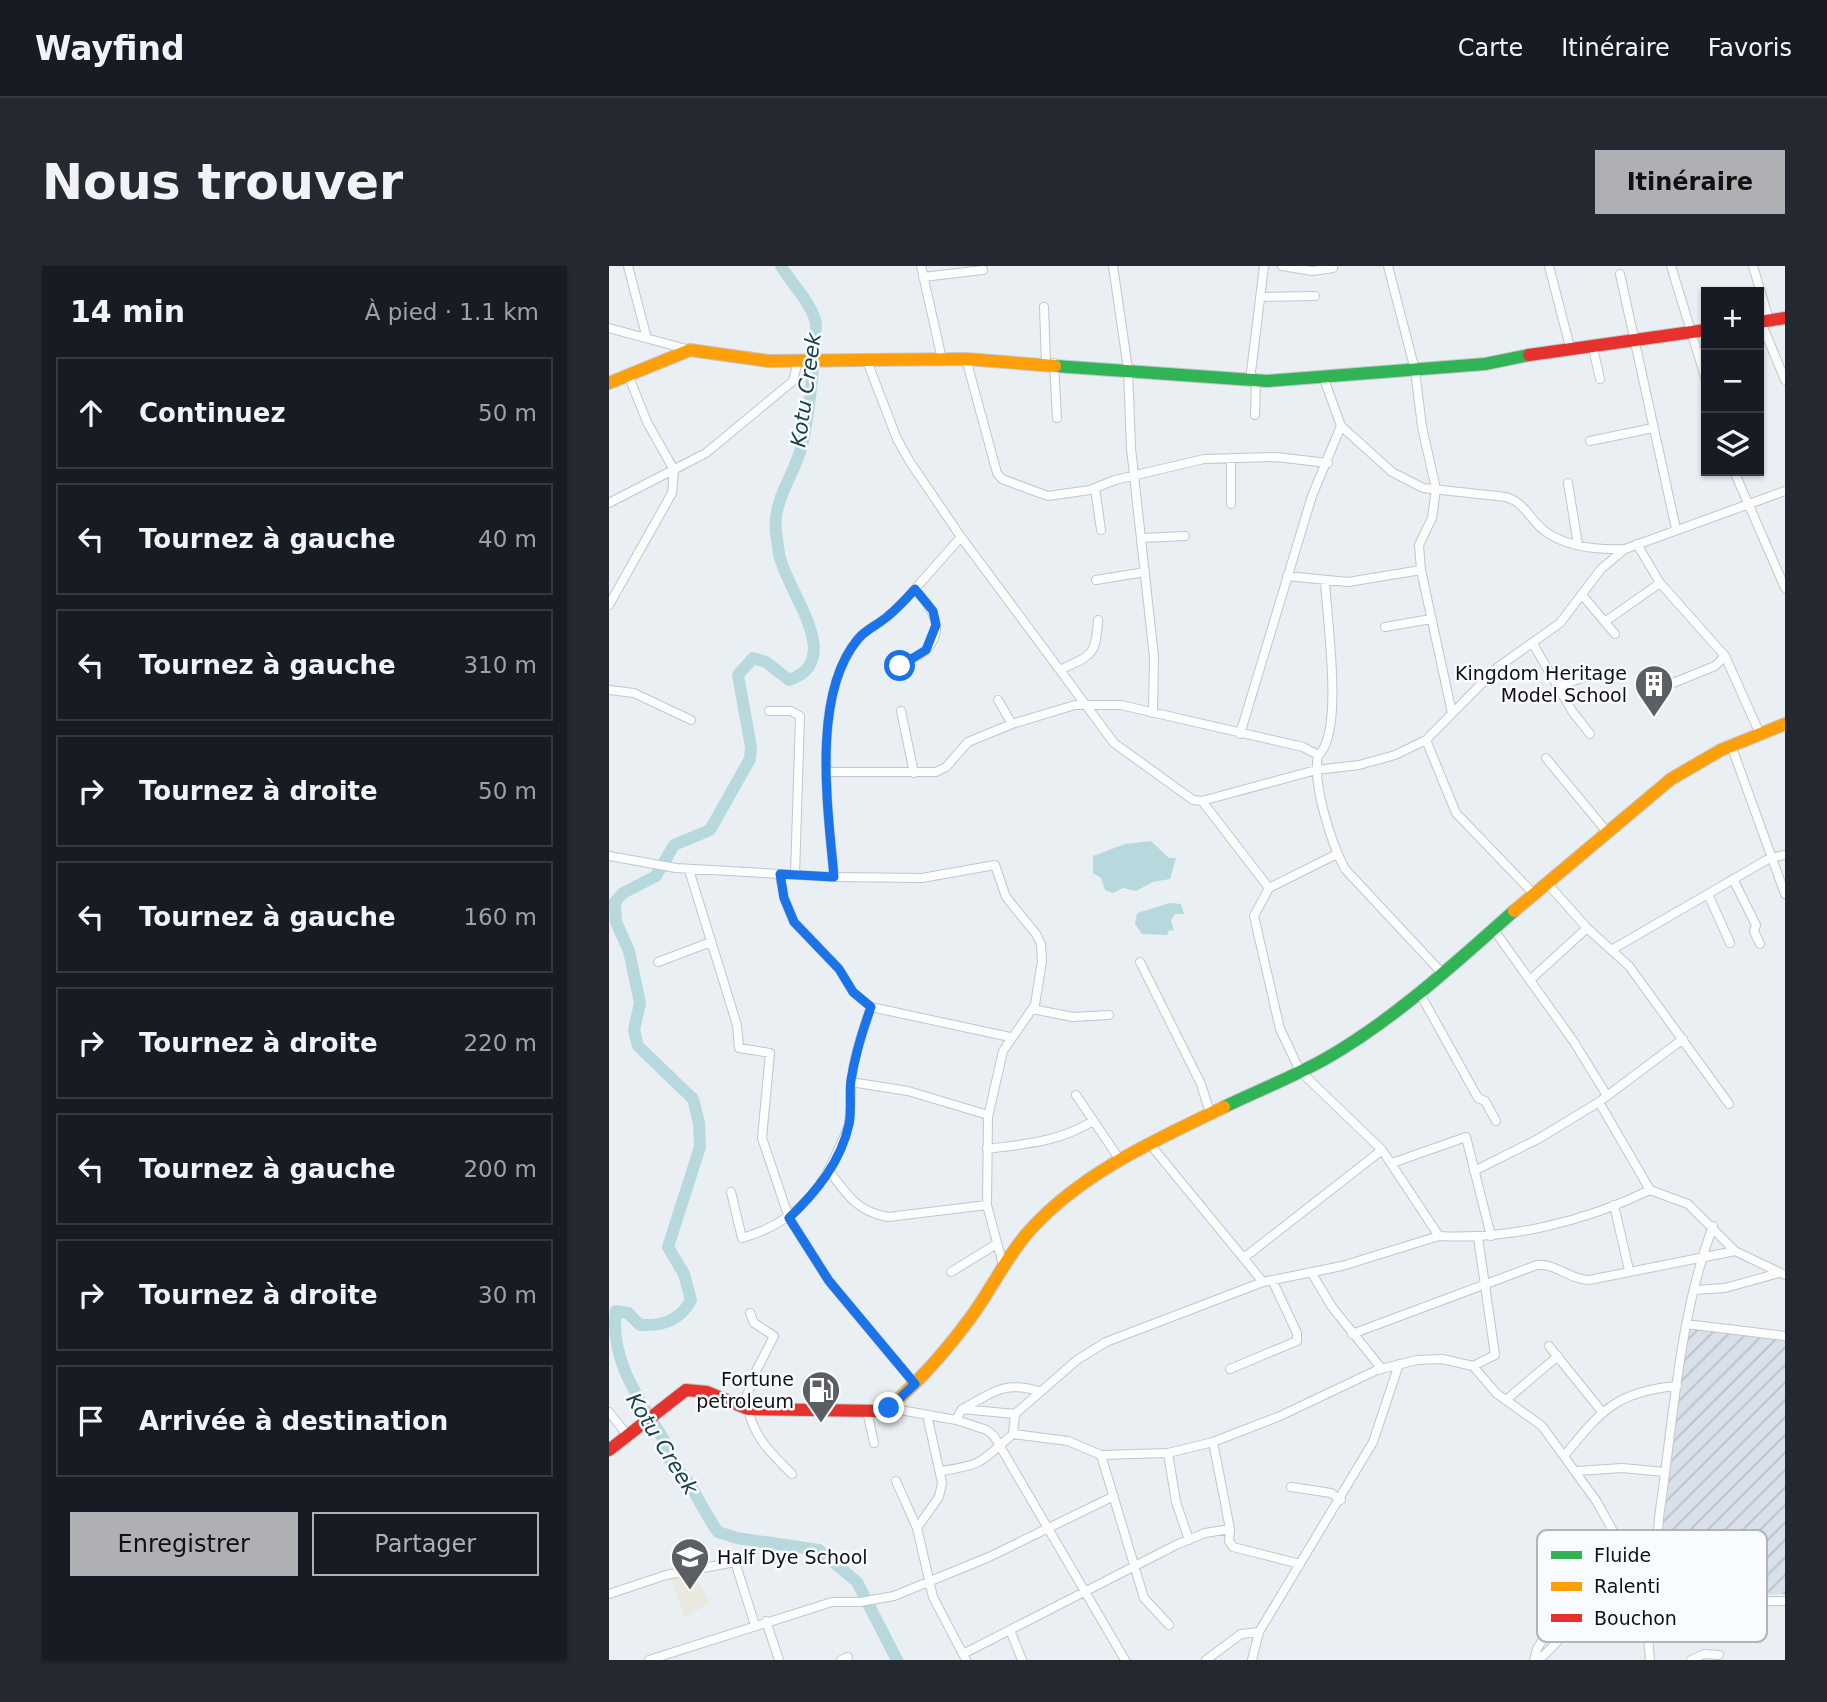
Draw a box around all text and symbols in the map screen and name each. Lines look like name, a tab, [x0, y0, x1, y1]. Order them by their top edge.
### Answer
text: Wayfind	[35, 29, 185, 68]
text: Carte	[1458, 34, 1523, 62]
text: Itinéraire	[1561, 34, 1670, 62]
text: Favoris	[1708, 34, 1792, 62]
button: Itinéraire	[1595, 150, 1785, 214]
text: Nous trouver	[42, 154, 403, 211]
map controls	[1701, 287, 1764, 476]
button: +	[1701, 287, 1764, 350]
text: 14 min	[70, 294, 185, 329]
text: À pied · 1.1 km	[365, 299, 539, 325]
water label: Kotu Creek	[786, 330, 826, 449]
button: −	[1701, 350, 1764, 413]
icon: ahead	[72, 394, 110, 432]
text: Continuez	[139, 398, 286, 428]
text: 50 m	[478, 400, 537, 426]
button: layers	[1701, 413, 1764, 476]
icon: left	[72, 520, 110, 558]
text: Tournez à gauche	[139, 524, 396, 554]
text: 40 m	[478, 526, 537, 552]
icon: left	[72, 646, 110, 684]
text: Tournez à gauche	[139, 650, 396, 680]
route start	[884, 650, 915, 681]
text: 310 m	[463, 652, 537, 678]
place label: Kingdom Heritage Model School	[1455, 662, 1627, 706]
building icon: Kingdom Heritage Model School	[1633, 663, 1675, 718]
icon: right	[72, 772, 110, 810]
text: Tournez à droite	[139, 776, 378, 806]
text: 50 m	[478, 778, 537, 804]
icon: left	[72, 898, 110, 936]
text: Tournez à gauche	[139, 902, 396, 932]
text: 160 m	[463, 904, 537, 930]
icon: right	[72, 1024, 110, 1062]
text: Tournez à droite	[139, 1028, 378, 1058]
text: 220 m	[463, 1030, 537, 1056]
icon: left	[72, 1150, 110, 1188]
text: Tournez à gauche	[139, 1154, 396, 1184]
text: 200 m	[463, 1156, 537, 1182]
icon: right	[72, 1276, 110, 1314]
text: Tournez à droite	[139, 1280, 378, 1310]
text: 30 m	[478, 1282, 537, 1308]
place label: Fortune petroleum	[696, 1368, 794, 1412]
fuel station icon: Fortune petroleum	[800, 1369, 842, 1424]
water label: Kotu Creek	[621, 1389, 703, 1500]
route end	[873, 1392, 904, 1423]
icon: arrive	[72, 1402, 110, 1440]
text: Arrivée à destination	[139, 1406, 448, 1436]
button: Enregistrer	[70, 1512, 298, 1576]
button: Partager	[312, 1512, 539, 1576]
legend	[1537, 1530, 1767, 1642]
school or university icon: Half Dye School	[669, 1536, 711, 1591]
text: Fluide	[1594, 1544, 1651, 1566]
place label: Half Dye School	[717, 1546, 868, 1568]
text: Ralenti	[1594, 1575, 1660, 1597]
text: Bouchon	[1594, 1607, 1677, 1629]

